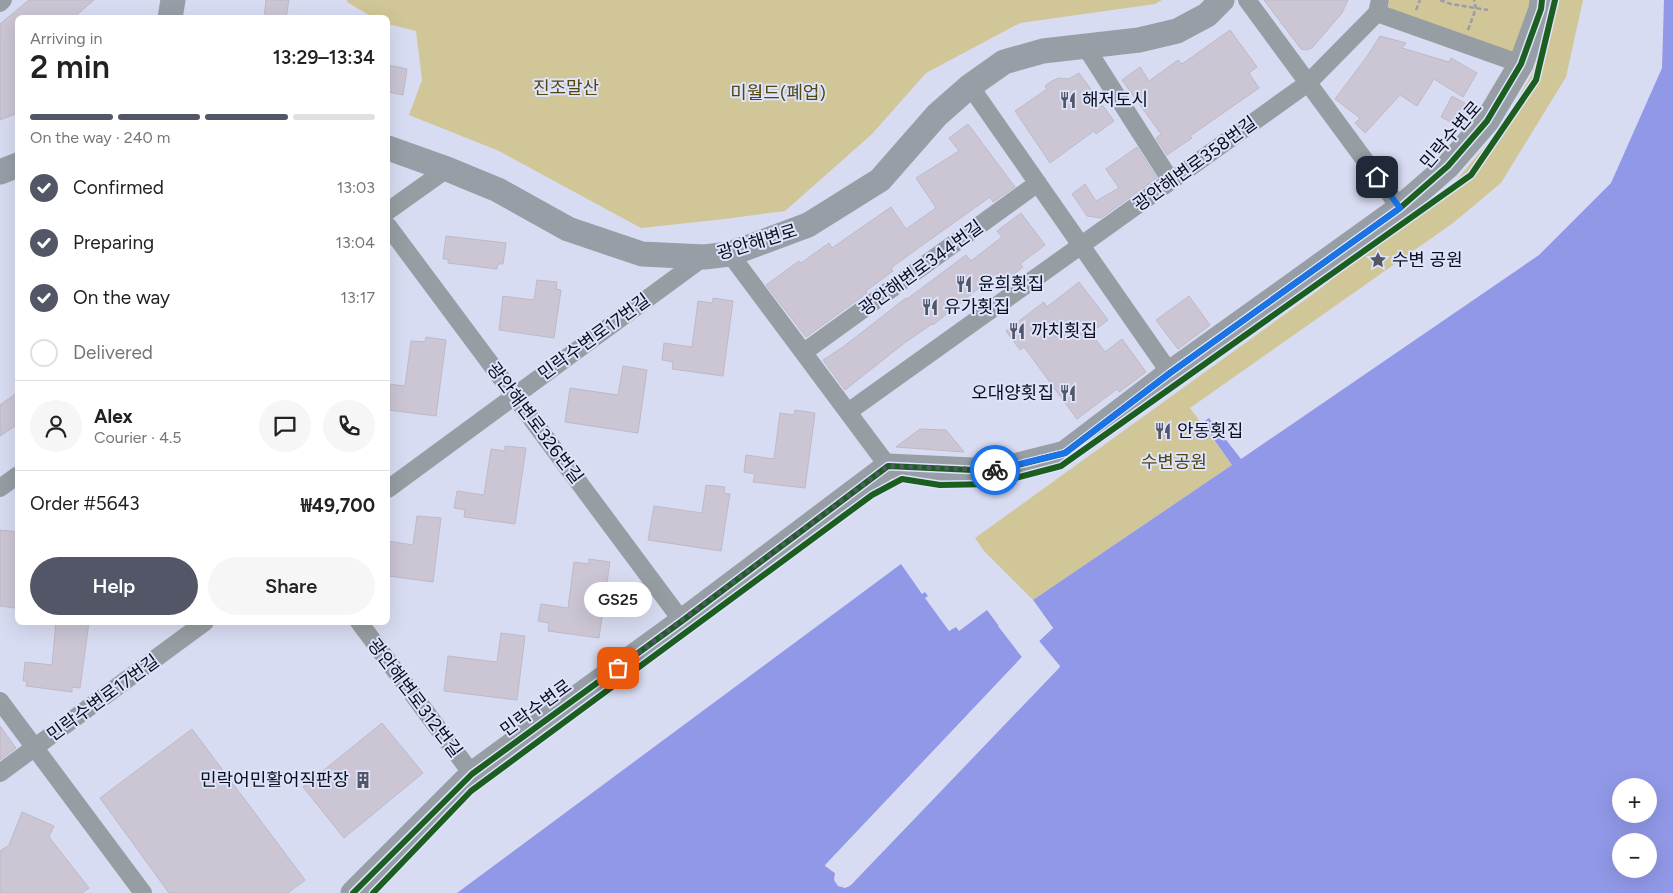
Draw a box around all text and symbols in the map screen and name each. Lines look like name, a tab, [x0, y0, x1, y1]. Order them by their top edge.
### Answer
text: Arriving in	[30, 29, 102, 48]
text: 13:29–13:34	[273, 46, 375, 69]
text: 2 min	[30, 48, 110, 86]
park label: 진조말산	[533, 77, 599, 99]
park label: 미월드(폐업)	[730, 82, 826, 104]
place label: 해저도시	[1082, 89, 1148, 111]
restaurant icon: 해저도시	[1058, 90, 1078, 110]
street label: 민락수변로	[1416, 97, 1486, 173]
street label: 광안해변로358번길	[1129, 112, 1261, 216]
text: On the way · 240 m	[30, 128, 170, 147]
pin	[1356, 156, 1398, 198]
icon: home	[1363, 163, 1391, 191]
icon: check	[30, 174, 58, 202]
text: Confirmed	[73, 176, 164, 199]
text: 13:03	[337, 178, 375, 197]
street label: 광안해변로344번길	[855, 216, 987, 320]
street label: 광안해변로	[714, 219, 800, 265]
icon: check	[30, 229, 58, 257]
text: Preparing	[73, 231, 154, 254]
text: 13:04	[335, 233, 375, 252]
place label: 수변 공원	[1392, 249, 1463, 271]
place icon: 수변 공원	[1368, 250, 1388, 270]
place label: 윤희횟집	[978, 273, 1044, 295]
restaurant icon: 윤희횟집	[954, 274, 974, 294]
icon: check	[30, 284, 58, 312]
text: On the way	[73, 286, 170, 309]
text: 13:17	[340, 288, 375, 307]
street label: 민락수변로17번길	[534, 289, 654, 385]
place label: 유가횟집	[944, 296, 1010, 318]
restaurant icon: 유가횟집	[920, 297, 940, 317]
place label: 까치횟집	[1031, 320, 1097, 342]
restaurant icon: 까치횟집	[1007, 321, 1027, 341]
text: Delivered	[73, 341, 153, 364]
street label: 광안해변로326번길	[482, 358, 588, 488]
place label: 오대양횟집	[971, 382, 1054, 404]
restaurant icon: 오대양횟집	[1058, 383, 1078, 403]
button: person	[30, 400, 82, 452]
button: chat	[259, 400, 311, 452]
button: phone	[323, 400, 375, 452]
text: Alex	[94, 405, 133, 428]
place label: 안동횟집	[1177, 420, 1243, 442]
restaurant icon: 안동횟집	[1153, 421, 1173, 441]
text: Courier · 4.5	[94, 428, 181, 447]
courier	[970, 445, 1020, 495]
park label: 수변공원	[1141, 451, 1207, 473]
icon: bike	[981, 456, 1009, 484]
text: Order #5643	[30, 492, 140, 515]
text: ₩49,700	[301, 494, 375, 517]
button: Help	[30, 557, 198, 615]
button: Share	[208, 557, 375, 615]
callout: GS25	[584, 583, 652, 618]
text: GS25	[598, 590, 638, 609]
street label: 광안해변로312번길	[363, 634, 467, 762]
pin	[597, 647, 639, 689]
street label: 민락수변로17번길	[43, 650, 163, 746]
icon: bag	[604, 654, 632, 682]
street label: 민락수변로	[496, 675, 576, 741]
place label: 민락어민활어직판장	[200, 769, 349, 791]
building icon: 민락어민활어직판장	[353, 770, 373, 790]
map controls	[1612, 778, 1657, 878]
button: +	[1612, 778, 1657, 823]
button: −	[1612, 833, 1657, 878]

